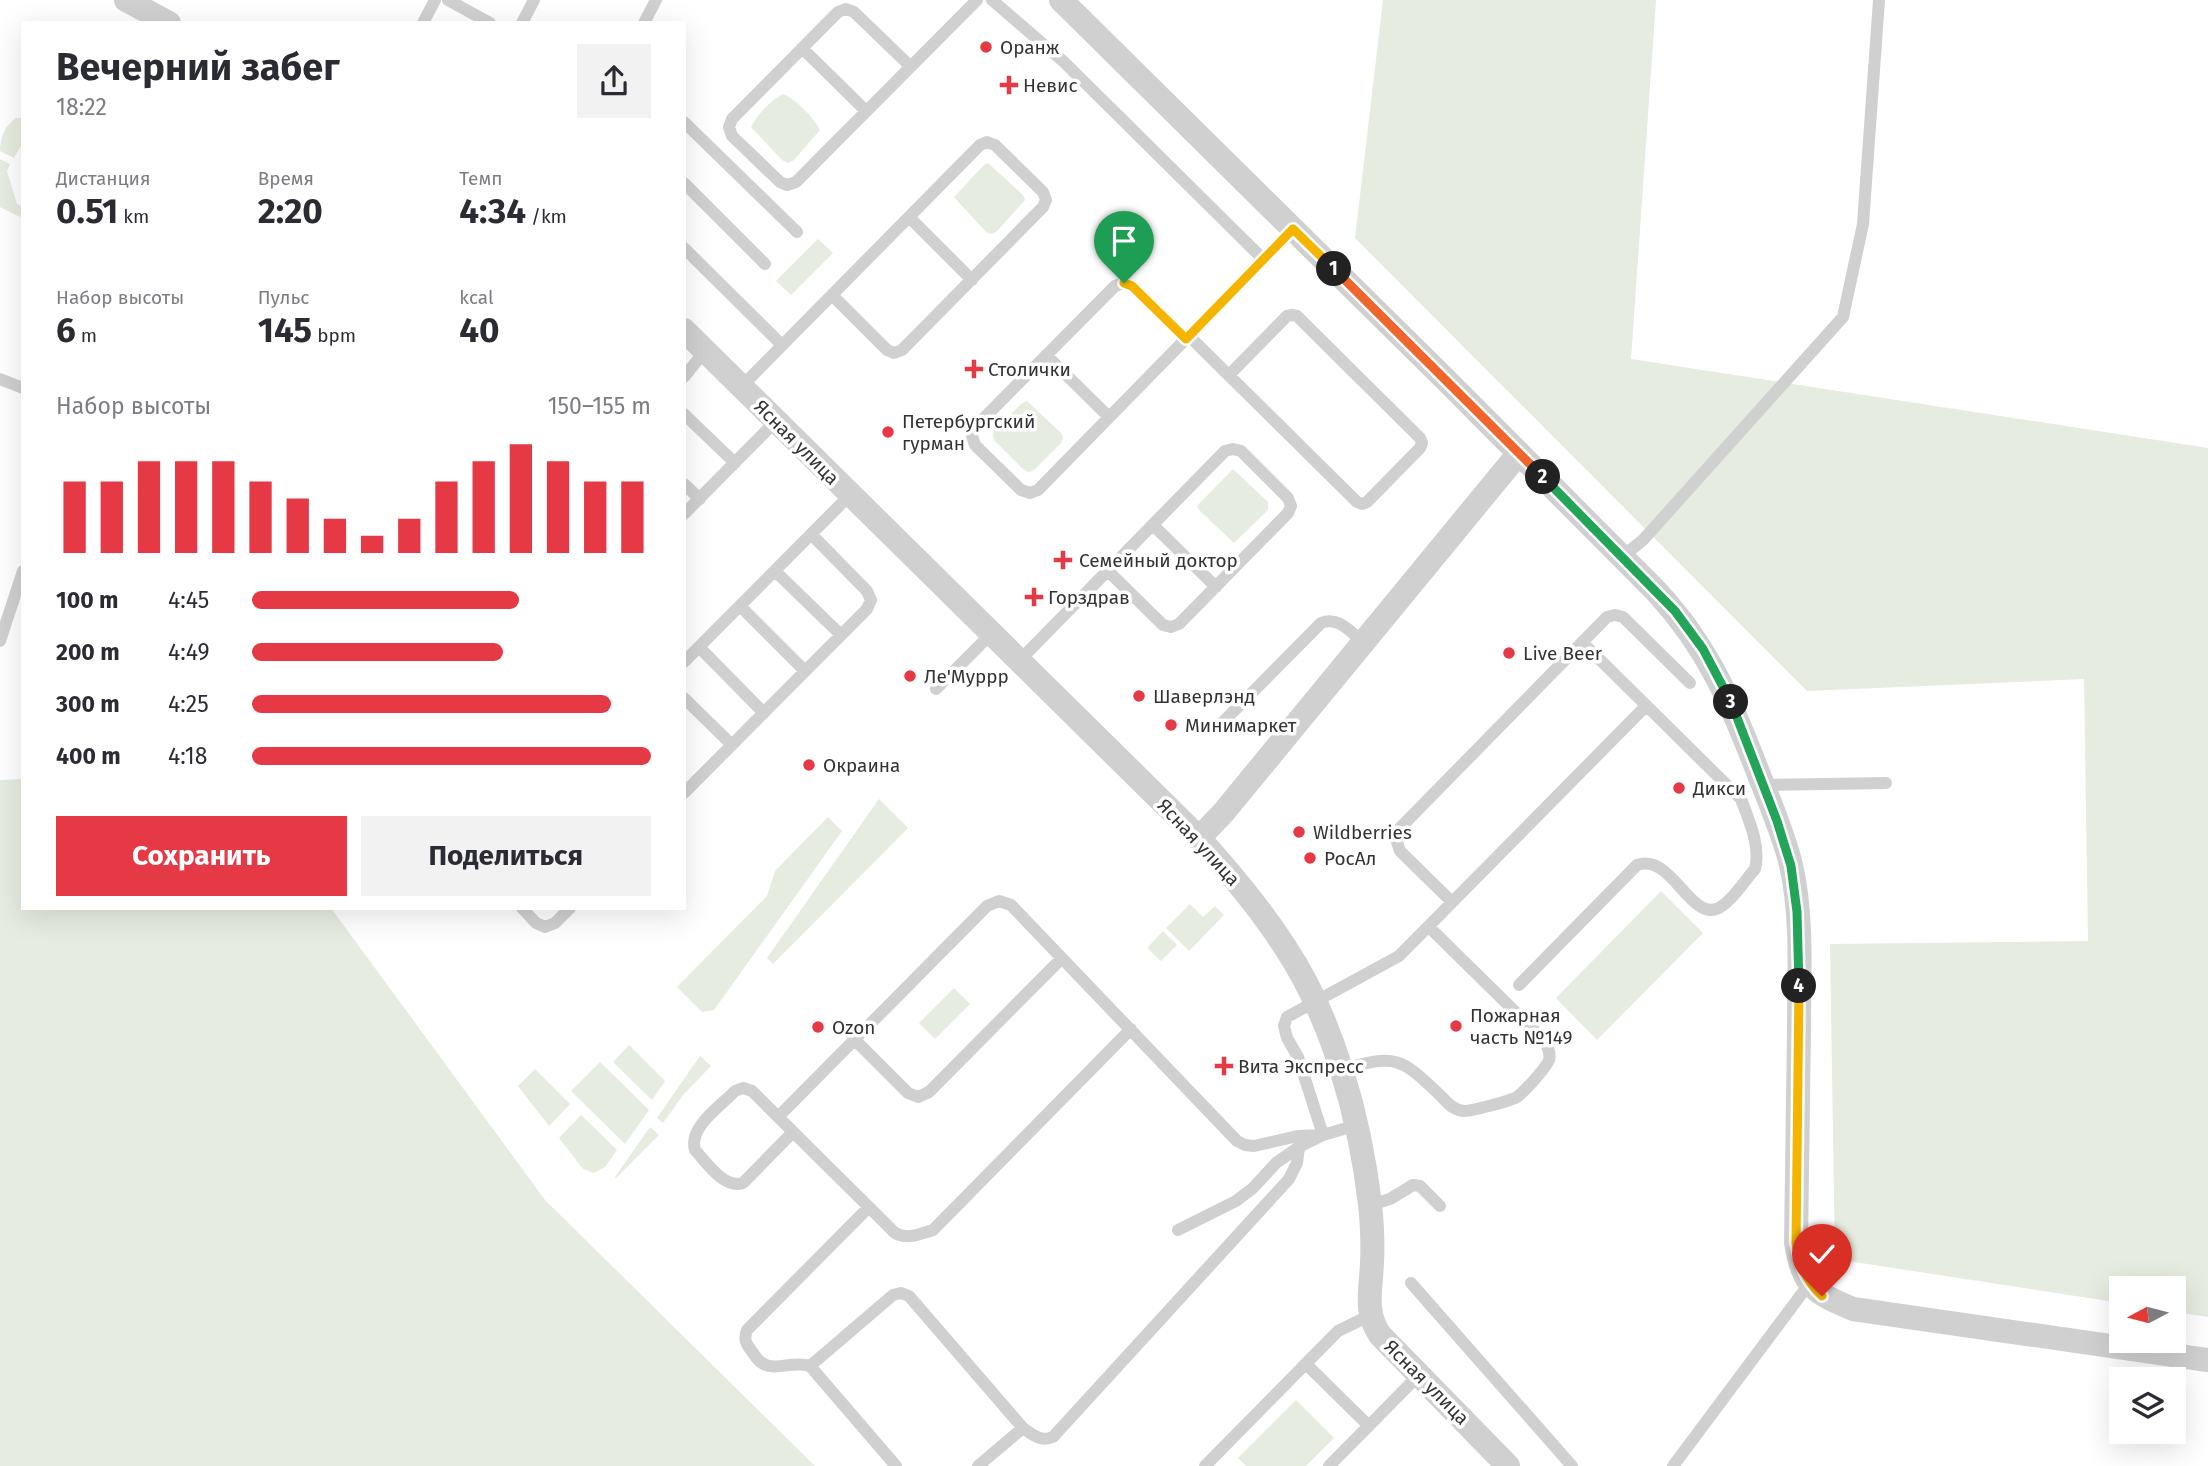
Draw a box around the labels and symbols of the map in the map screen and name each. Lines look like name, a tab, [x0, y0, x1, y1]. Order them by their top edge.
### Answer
place label: Оранж	[1000, 36, 1060, 59]
marker: Оранж	[978, 39, 994, 55]
place label: Невис	[1023, 74, 1077, 97]
marker: Невис	[1001, 77, 1017, 93]
pin	[1094, 211, 1154, 283]
pin: 1	[1316, 252, 1352, 286]
place label: Столички	[988, 358, 1071, 381]
marker: Столички	[966, 361, 982, 377]
street label: Ясная улица	[749, 395, 844, 490]
place label: Петербургский гурман	[902, 410, 1035, 455]
marker: Петербургский гурман	[880, 424, 896, 440]
pin: 2	[1526, 460, 1560, 494]
place label: Семейный доктор	[1079, 549, 1238, 572]
marker: Семейный доктор	[1053, 550, 1073, 570]
place label: Горздрав	[1048, 586, 1130, 609]
marker: Горздрав	[1026, 589, 1042, 605]
place label: Live Beer	[1523, 642, 1603, 665]
marker: Live Beer	[1501, 645, 1517, 661]
place label: Ле'Муррр	[924, 665, 1009, 688]
marker: Ле'Муррр	[902, 668, 918, 684]
pin: 3	[1714, 684, 1748, 720]
place label: Шаверлэнд	[1153, 685, 1255, 708]
marker: Шаверлэнд	[1131, 688, 1147, 704]
place label: Минимаркет	[1185, 714, 1297, 737]
marker: Минимаркет	[1163, 717, 1179, 733]
place label: Окраина	[823, 754, 900, 777]
marker: Окраина	[801, 757, 817, 773]
place label: Дикси	[1692, 777, 1746, 800]
marker: Дикси	[1671, 780, 1687, 796]
street label: Ясная улица	[1152, 794, 1245, 891]
place label: Wildberries	[1313, 821, 1412, 844]
marker: Wildberries	[1291, 824, 1307, 840]
place label: РосАл	[1324, 847, 1376, 870]
marker: РосАл	[1302, 850, 1318, 866]
pin: 4	[1782, 968, 1816, 1004]
place label: Пожарная чаcть №149	[1470, 1004, 1573, 1049]
place label: Ozon	[832, 1016, 875, 1039]
marker: Пожарная чаcть №149	[1448, 1018, 1464, 1034]
marker: Ozon	[810, 1019, 826, 1035]
place label: Вита Экспресс	[1238, 1055, 1364, 1078]
marker: Вита Экспресс	[1216, 1058, 1232, 1074]
pin	[1792, 1224, 1852, 1296]
north arrow	[2109, 1276, 2186, 1353]
street label: Ясная улица	[1379, 1335, 1474, 1430]

